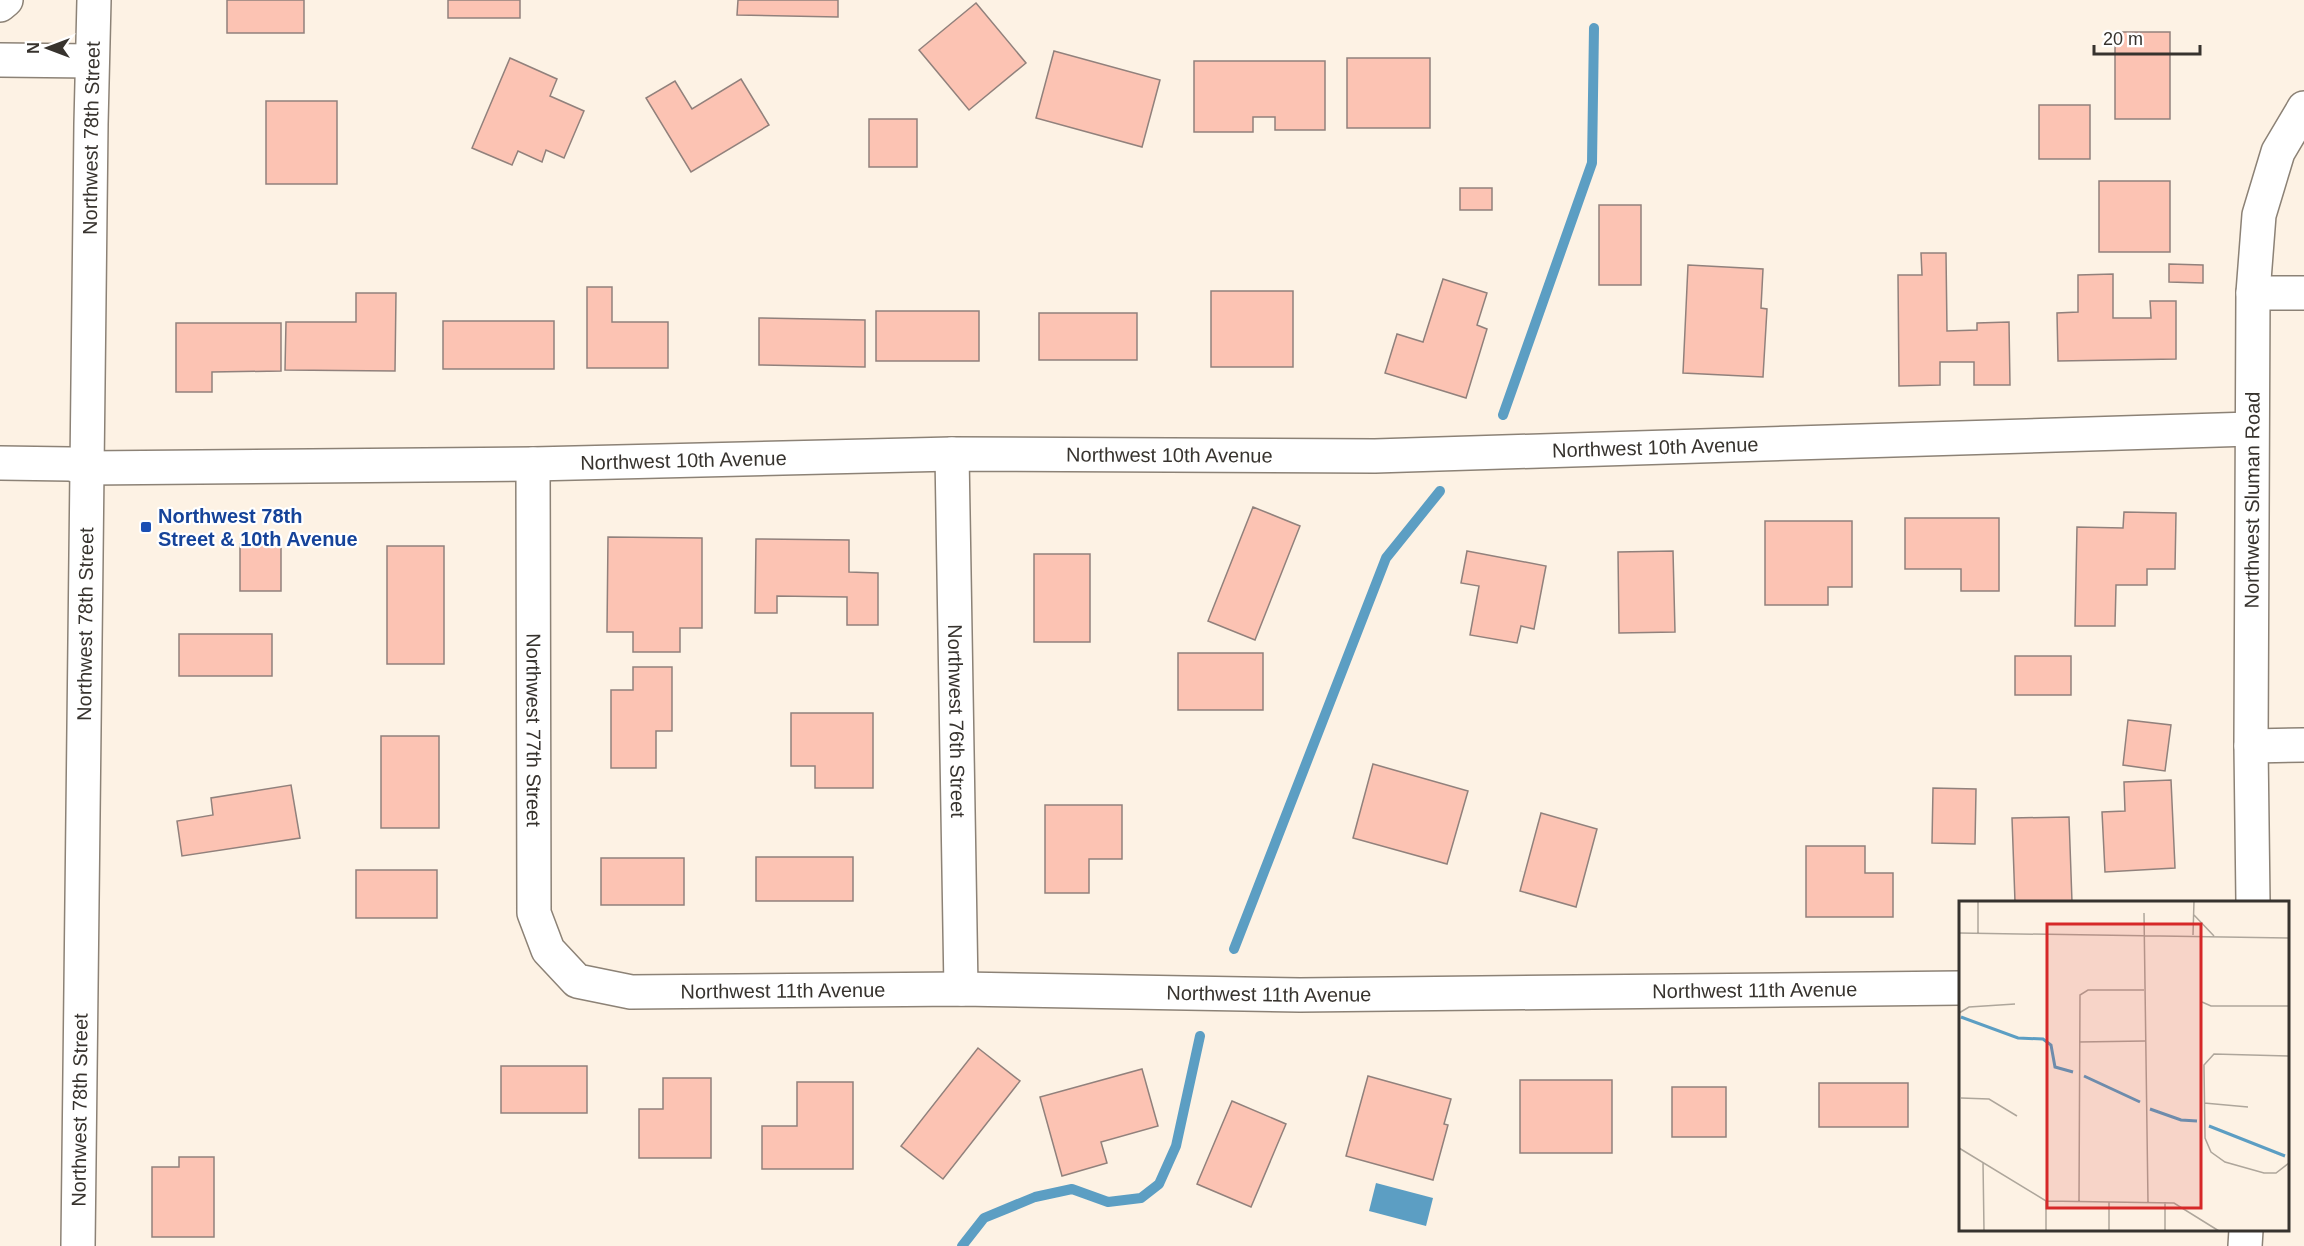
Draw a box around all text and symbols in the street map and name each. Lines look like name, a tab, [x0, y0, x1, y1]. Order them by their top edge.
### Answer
north arrow	[18, 18, 78, 78]
scale bar	[2094, 18, 2200, 56]
text: 20 m	[2103, 29, 2143, 49]
street label: Northwest 78th Street	[79, 41, 104, 235]
text: N	[25, 42, 42, 54]
street label: Northwest Sluman Road	[2241, 392, 2264, 609]
street label: Northwest 10th Avenue	[1552, 433, 1759, 462]
street label: Northwest 10th Avenue	[1066, 444, 1273, 467]
street label: Northwest 10th Avenue	[580, 447, 787, 474]
place label: Northwest 78th Street & 10th Avenue	[158, 505, 358, 550]
marker: Northwest 78th Street & 10th Avenue	[139, 520, 153, 534]
street label: Northwest 78th Street	[73, 527, 97, 721]
street label: Northwest 76th Street	[944, 624, 969, 818]
street label: Northwest 77th Street	[522, 633, 545, 827]
inset map	[1959, 901, 2289, 1231]
street label: Northwest 11th Avenue	[1652, 978, 1857, 1002]
street label: Northwest 11th Avenue	[680, 979, 885, 1003]
street label: Northwest 11th Avenue	[1166, 982, 1371, 1006]
street label: Northwest 78th Street	[67, 1013, 92, 1207]

